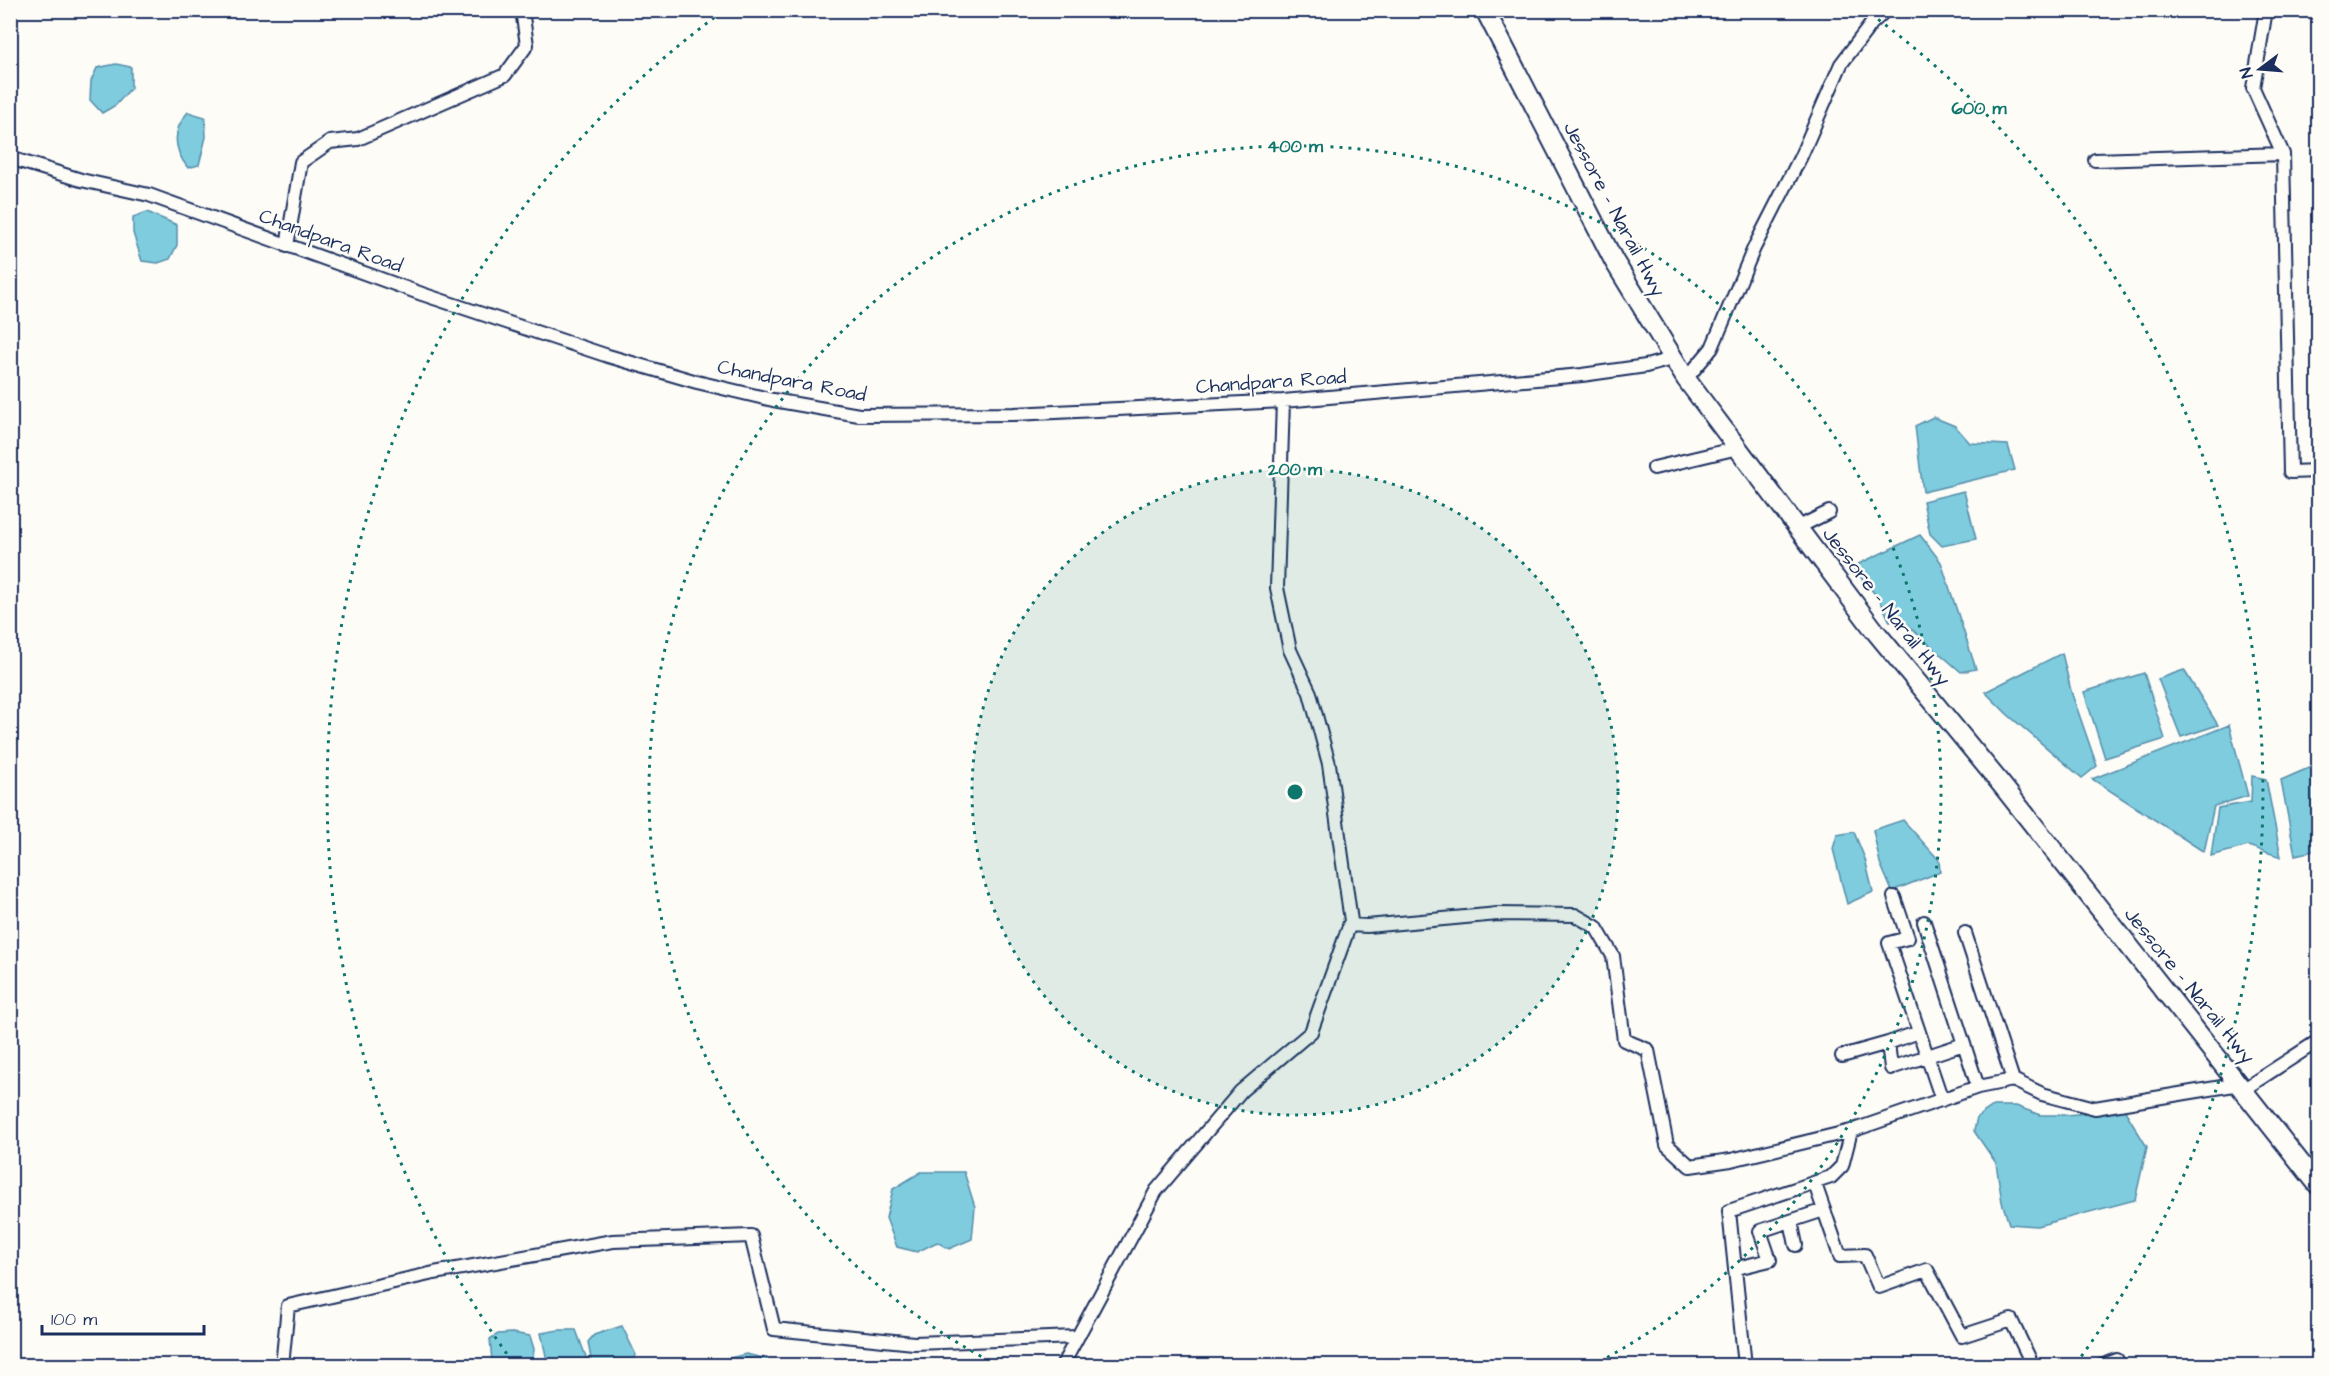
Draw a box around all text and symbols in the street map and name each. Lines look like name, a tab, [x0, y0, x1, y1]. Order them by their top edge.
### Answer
north arrow	[2230, 39, 2290, 99]
text: N	[2235, 65, 2258, 81]
text: 600 m	[1951, 96, 2008, 121]
street label: Jessore - Narail Hwy	[1555, 117, 1672, 302]
text: 400 m	[1267, 134, 1324, 159]
street label: Chandpara Road	[255, 202, 406, 280]
street label: Chandpara Road	[715, 353, 869, 409]
street label: Chandpara Road	[1195, 363, 1347, 401]
text: 200 m	[1267, 457, 1323, 482]
street label: Jessore - Narail Hwy	[1815, 521, 1957, 692]
centre of rings	[1285, 782, 1305, 802]
street label: Jessore - Narail Hwy	[2116, 901, 2261, 1071]
scale bar	[42, 1298, 204, 1336]
text: 100 m	[51, 1307, 97, 1332]

